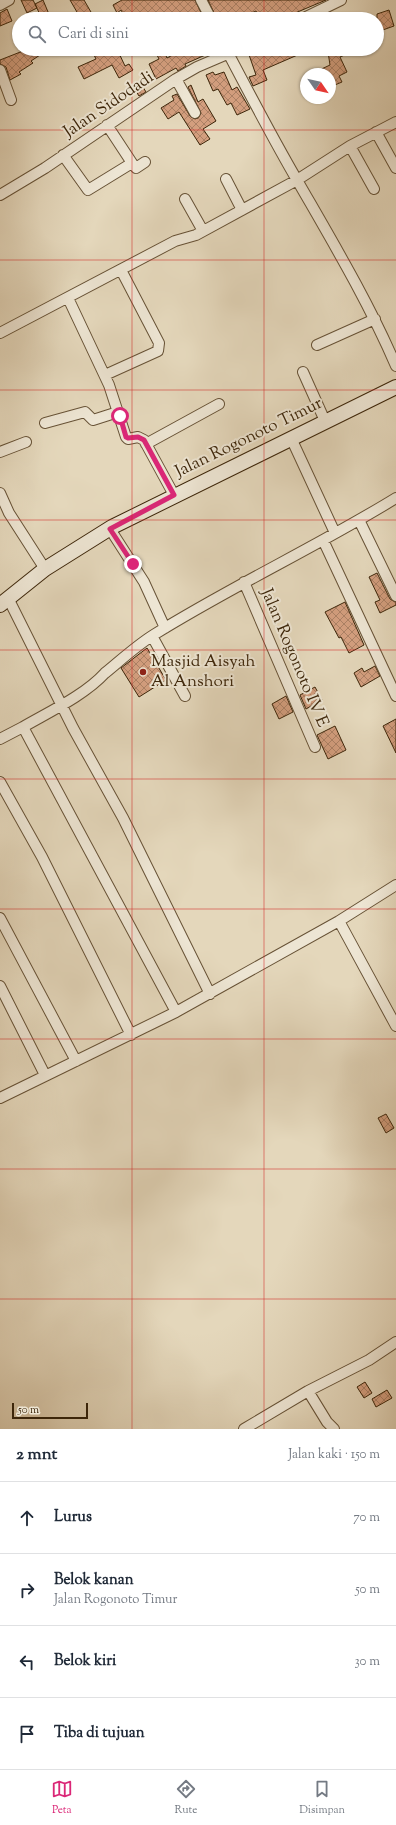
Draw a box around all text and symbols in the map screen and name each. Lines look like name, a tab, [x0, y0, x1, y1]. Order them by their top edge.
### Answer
search box	[12, 12, 384, 56]
icon: search	[26, 23, 48, 45]
text: Cari di sini	[58, 24, 129, 45]
street label: Jalan Sidodadi	[58, 66, 159, 145]
north arrow	[300, 68, 336, 104]
street label: Jalan Rogonoto Timur	[170, 392, 327, 485]
route start	[111, 407, 129, 425]
route end	[124, 555, 142, 573]
street label: Jalan Rogonoto IV E	[254, 584, 334, 731]
place label: Masjid Aisyah Al Anshori	[151, 650, 256, 694]
marker: Masjid Aisyah Al Anshori	[138, 667, 148, 677]
scale bar	[12, 1401, 88, 1420]
text: 50 m	[18, 1402, 39, 1418]
text: 2 mnt	[16, 1443, 57, 1467]
text: Jalan kaki · 150 m	[288, 1446, 380, 1464]
icon: ahead	[16, 1507, 38, 1529]
text: Lurus	[54, 1507, 92, 1528]
text: 70 m	[353, 1509, 380, 1527]
text: Belok kanan	[54, 1570, 134, 1591]
icon: right	[16, 1579, 38, 1601]
text: 50 m	[355, 1581, 380, 1599]
text: Jalan Rogonoto Timur	[54, 1591, 177, 1609]
icon: left	[16, 1651, 38, 1673]
text: Belok kiri	[54, 1651, 116, 1672]
text: 30 m	[354, 1653, 380, 1671]
icon: arrive	[16, 1723, 38, 1745]
text: Tiba di tujuan	[54, 1723, 145, 1744]
tab: Peta	[51, 1778, 73, 1818]
tab: Rute	[175, 1778, 197, 1818]
tab: Disimpan	[299, 1778, 345, 1818]

